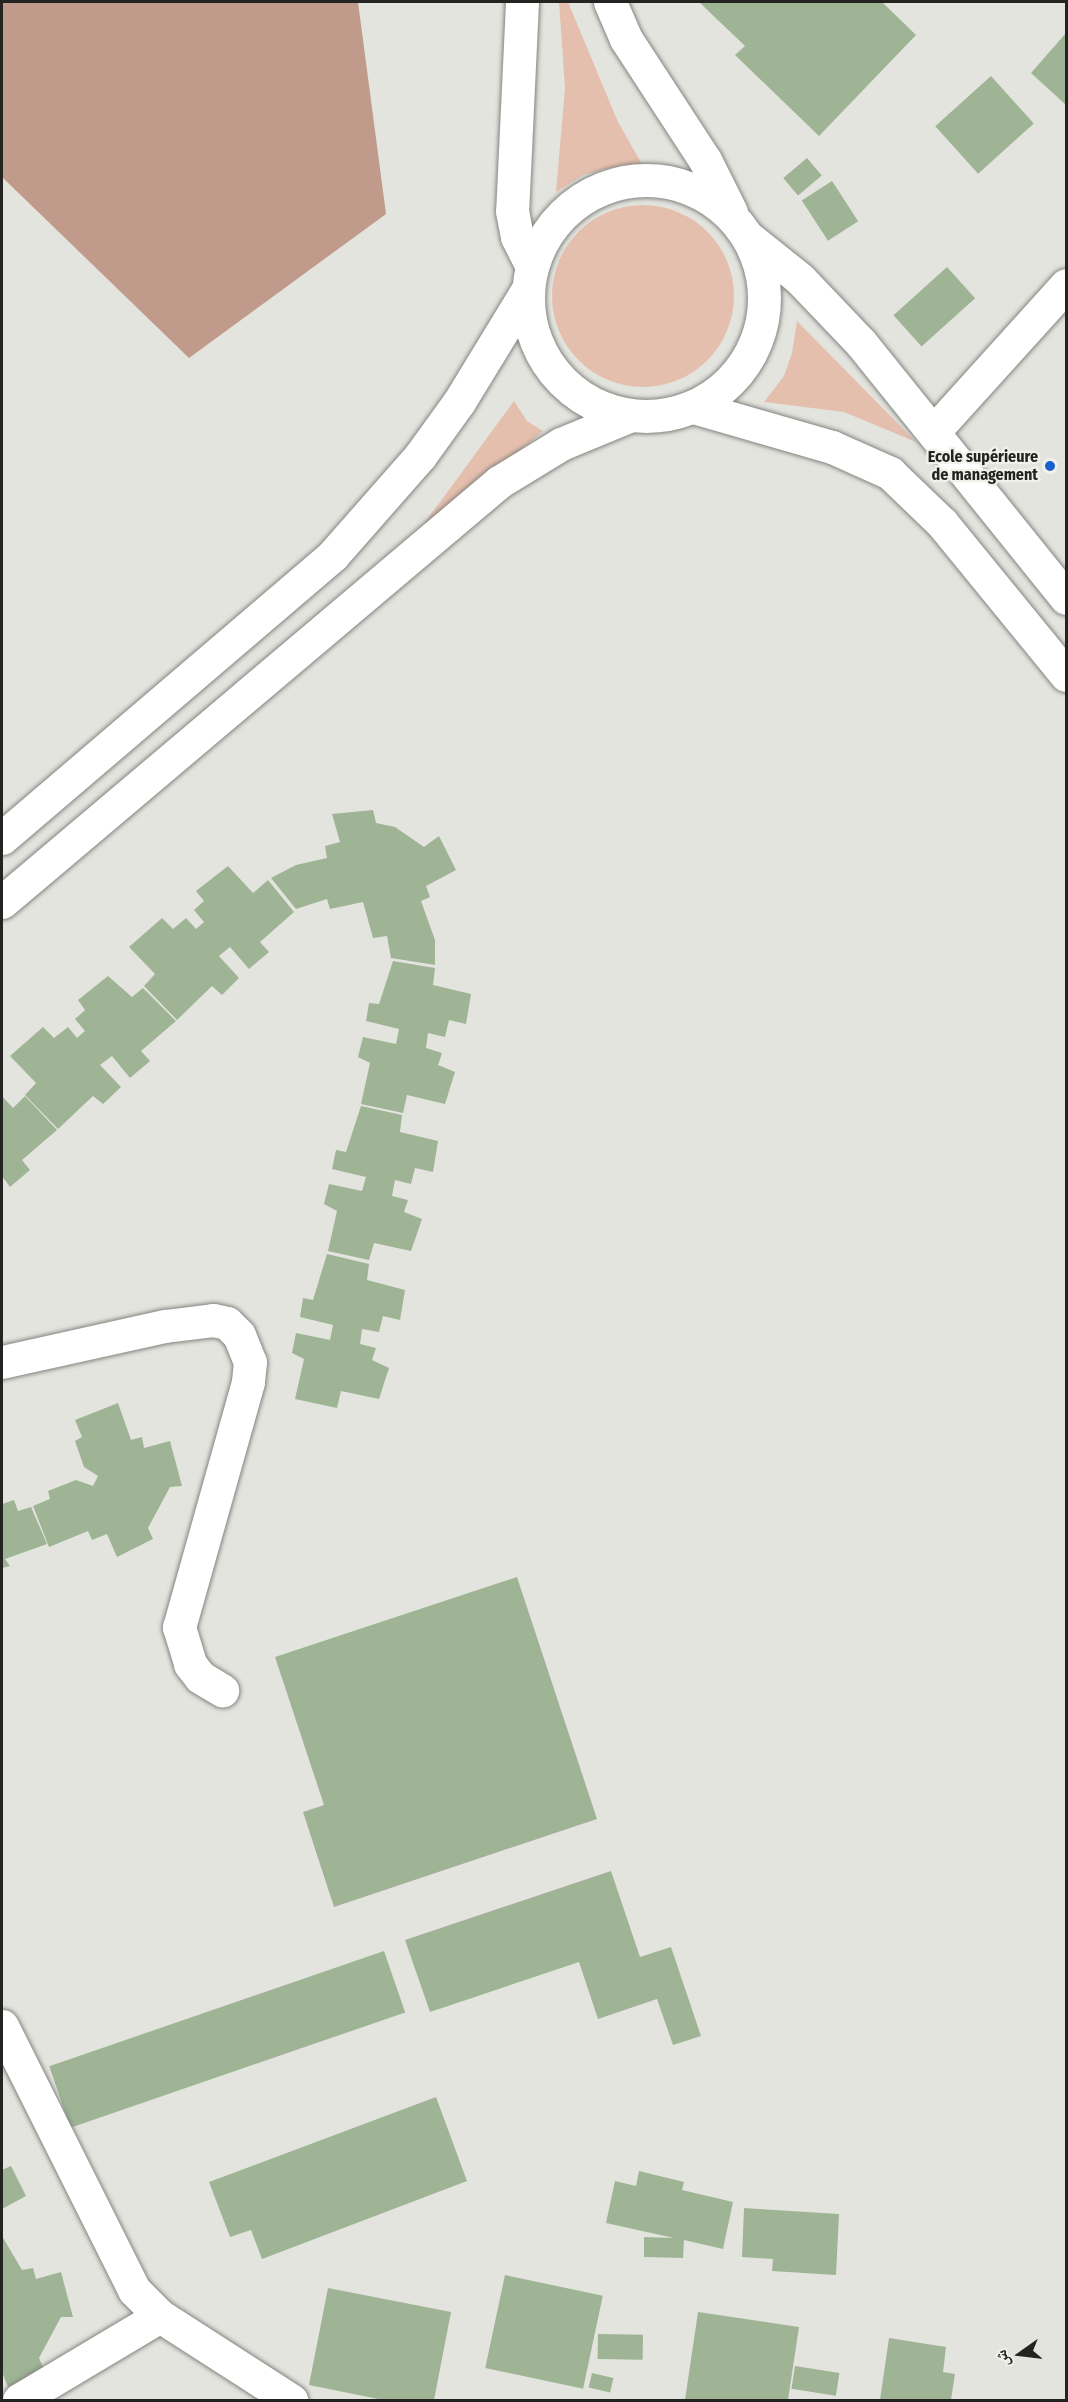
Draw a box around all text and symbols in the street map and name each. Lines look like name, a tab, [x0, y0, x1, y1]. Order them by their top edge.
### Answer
place label: Ecole supérieure de management	[928, 447, 1038, 485]
marker: Ecole supérieure de management	[1043, 459, 1057, 473]
north arrow	[990, 2324, 1050, 2384]
text: ش	[991, 2348, 1013, 2369]

